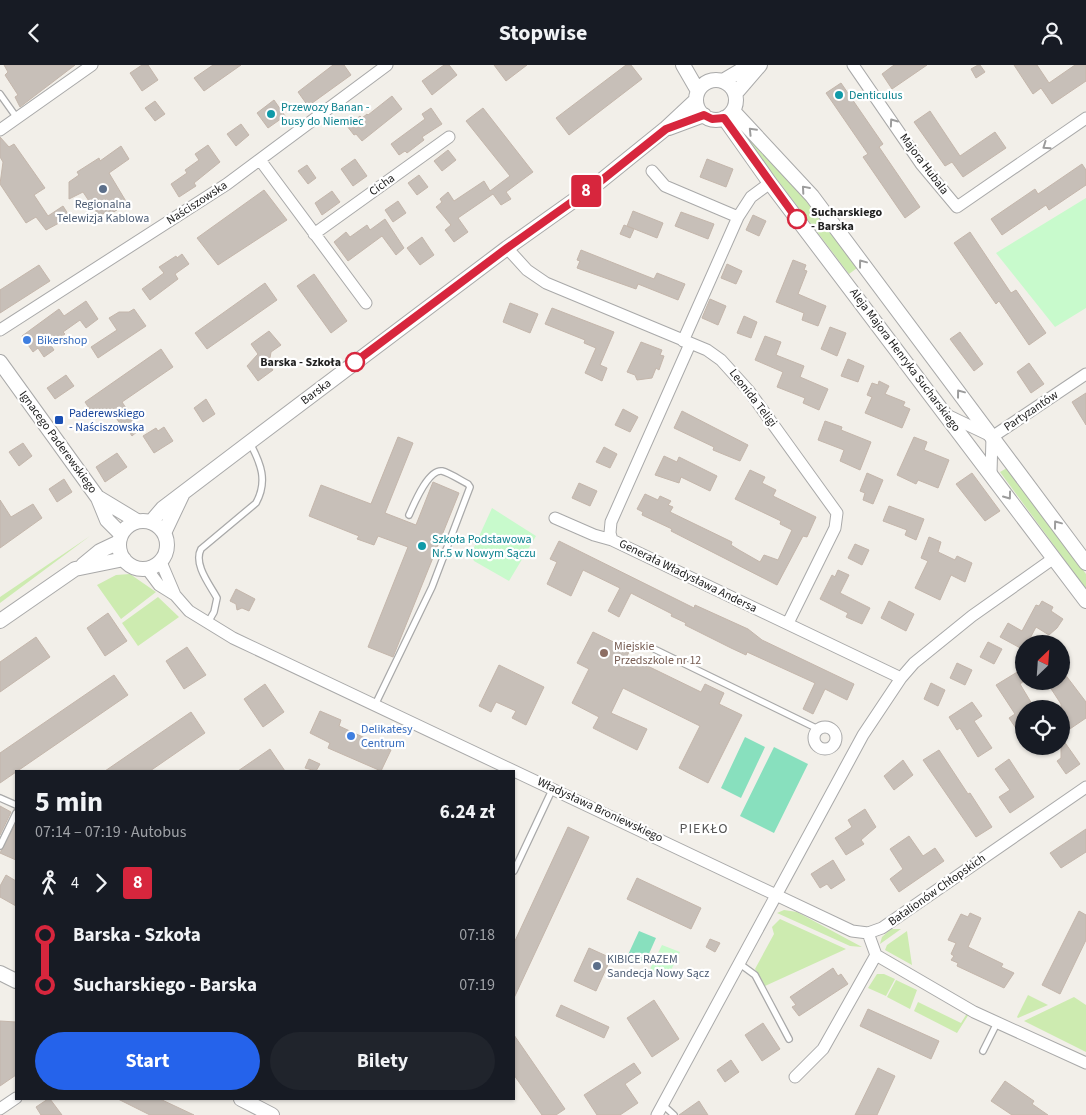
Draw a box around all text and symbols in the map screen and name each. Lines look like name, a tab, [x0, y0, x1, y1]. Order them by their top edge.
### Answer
text: Stopwise	[499, 17, 587, 49]
icon: back	[20, 19, 48, 47]
icon: person	[1038, 19, 1066, 47]
place label: Denticulus	[849, 87, 903, 104]
marker: Denticulus	[833, 89, 845, 101]
place label: Przewozy Banan - busy do Niemiec	[281, 99, 370, 130]
marker: Przewozy Banan - busy do Niemiec	[265, 108, 277, 120]
one-way arrow	[890, 119, 899, 128]
one-way arrow	[749, 127, 758, 136]
street label: Majora Hubala	[895, 130, 953, 198]
one-way arrow	[1042, 140, 1052, 149]
street label: Cicha	[366, 170, 398, 200]
line badge: 8	[570, 175, 602, 207]
street label: Naściszowska	[163, 177, 231, 229]
text: 8	[581, 178, 591, 203]
marker: Regionalna Telewizja Kablowa	[97, 183, 109, 195]
one-way arrow	[803, 186, 811, 195]
place label: Regionalna Telewizja Kablowa	[57, 196, 149, 227]
place label: Sucharskiego - Barska	[811, 204, 882, 235]
marker: Sucharskiego - Barska	[787, 209, 807, 229]
one-way arrow	[860, 260, 868, 269]
street label: Aleja Majora Henryka Sucharskiego	[845, 285, 965, 435]
place label: Bikershop	[37, 332, 88, 349]
marker: Bikershop	[21, 334, 33, 346]
marker: Barska - Szkoła	[345, 352, 365, 372]
place label: Barska - Szkoła	[260, 354, 341, 371]
street label: Leonida Teligi	[725, 365, 781, 431]
street label: Barska	[297, 375, 335, 409]
street label: Partyzantów	[1000, 386, 1062, 435]
street label: Ignacego Paderewskiego	[15, 387, 101, 497]
one-way arrow	[957, 390, 965, 399]
place label: Paderewskiego - Naściszowska	[69, 405, 145, 436]
marker: Paderewskiego - Naściszowska	[53, 414, 65, 426]
one-way arrow	[1002, 490, 1011, 500]
one-way arrow	[1054, 520, 1063, 530]
place label: Szkoła Podstawowa Nr.5 w Nowym Sączu	[432, 531, 536, 562]
street label: Generała Władysława Andersa	[616, 535, 760, 617]
marker: Szkoła Podstawowa Nr.5 w Nowym Sączu	[416, 540, 428, 552]
north arrow	[1015, 635, 1070, 690]
map controls	[1015, 635, 1070, 755]
place label: Miejskie Przedszkole nr 12	[614, 638, 701, 669]
marker: Miejskie Przedszkole nr 12	[598, 647, 610, 659]
button: locate	[1015, 700, 1070, 755]
place label: Delikatesy Centrum	[361, 721, 413, 752]
marker: Delikatesy Centrum	[345, 730, 357, 742]
street label: Władysława Broniewskiego	[534, 773, 666, 847]
text: 5 min	[35, 782, 103, 822]
text: 6.24 zł	[440, 799, 495, 826]
district label: PIEKŁO	[679, 819, 729, 839]
text: 07:14 – 07:19 · Autobus	[35, 821, 186, 843]
street label: Batalionów Chłopskich	[885, 850, 989, 930]
icon: walk	[35, 869, 63, 897]
icon: forward	[87, 869, 115, 897]
text: 8	[133, 870, 142, 895]
text: 4	[71, 872, 79, 894]
text: Barska - Szkoła	[73, 922, 201, 949]
text: 07:18	[459, 924, 495, 946]
place label: KIBICE RAZEM Sandecja Nowy Sącz	[607, 951, 709, 982]
marker: KIBICE RAZEM Sandecja Nowy Sącz	[591, 960, 603, 972]
text: Sucharskiego - Barska	[73, 972, 257, 999]
text: 07:19	[459, 974, 495, 996]
button: Start	[35, 1032, 260, 1090]
button: Bilety	[270, 1032, 495, 1090]

